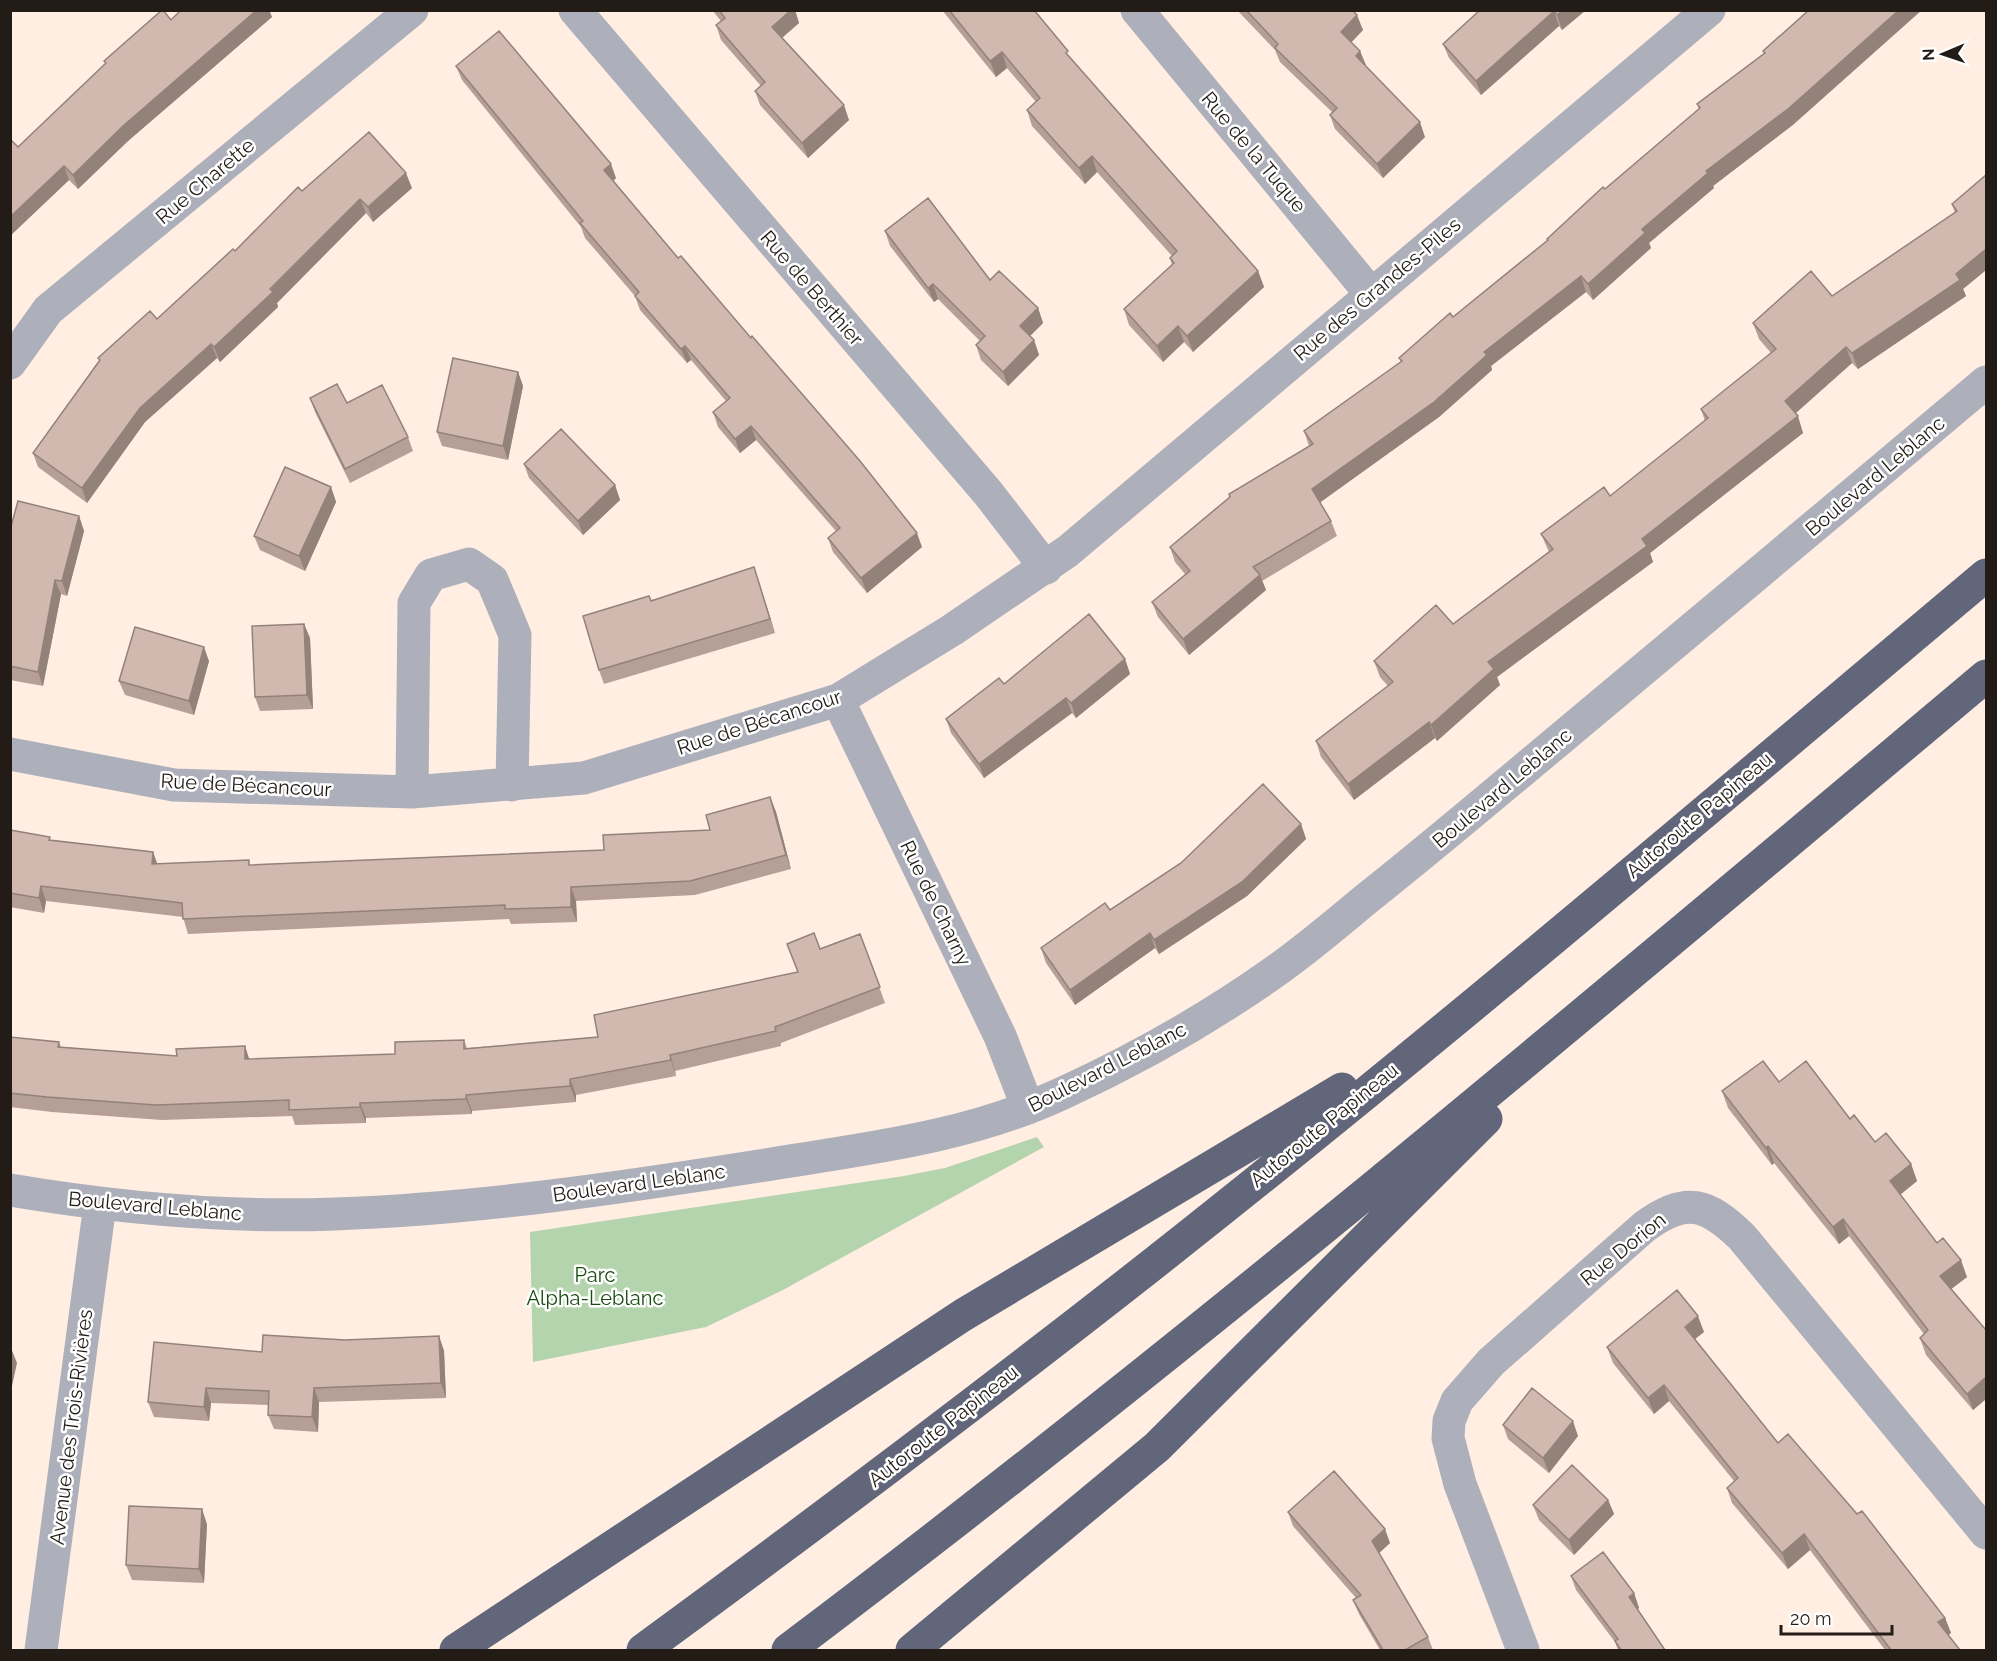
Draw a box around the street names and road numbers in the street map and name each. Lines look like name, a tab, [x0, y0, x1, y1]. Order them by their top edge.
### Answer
street label: Rue de la Tuque	[1197, 87, 1312, 217]
street label: Rue Charette	[151, 133, 259, 229]
street label: Rue des Grandes-Piles	[1289, 212, 1465, 366]
street label: Rue de Berthier	[756, 226, 868, 350]
street label: Boulevard Leblanc	[1801, 411, 1949, 541]
street label: Rue de Bécancour	[674, 684, 844, 760]
street label: Boulevard Leblanc	[1428, 723, 1576, 853]
street label: Autoroute Papineau	[1621, 747, 1777, 883]
street label: Rue de Bécancour	[160, 769, 332, 801]
street label: Rue de Charny	[895, 836, 977, 970]
street label: Boulevard Leblanc	[1024, 1017, 1190, 1117]
street label: Autoroute Papineau	[1245, 1058, 1403, 1192]
street label: Boulevard Leblanc	[551, 1159, 727, 1207]
street label: Boulevard Leblanc	[67, 1186, 243, 1226]
street label: Rue Dorion	[1576, 1207, 1670, 1291]
street label: Avenue des Trois-Rivières	[45, 1308, 97, 1546]
street label: Autoroute Papineau	[863, 1360, 1023, 1492]

